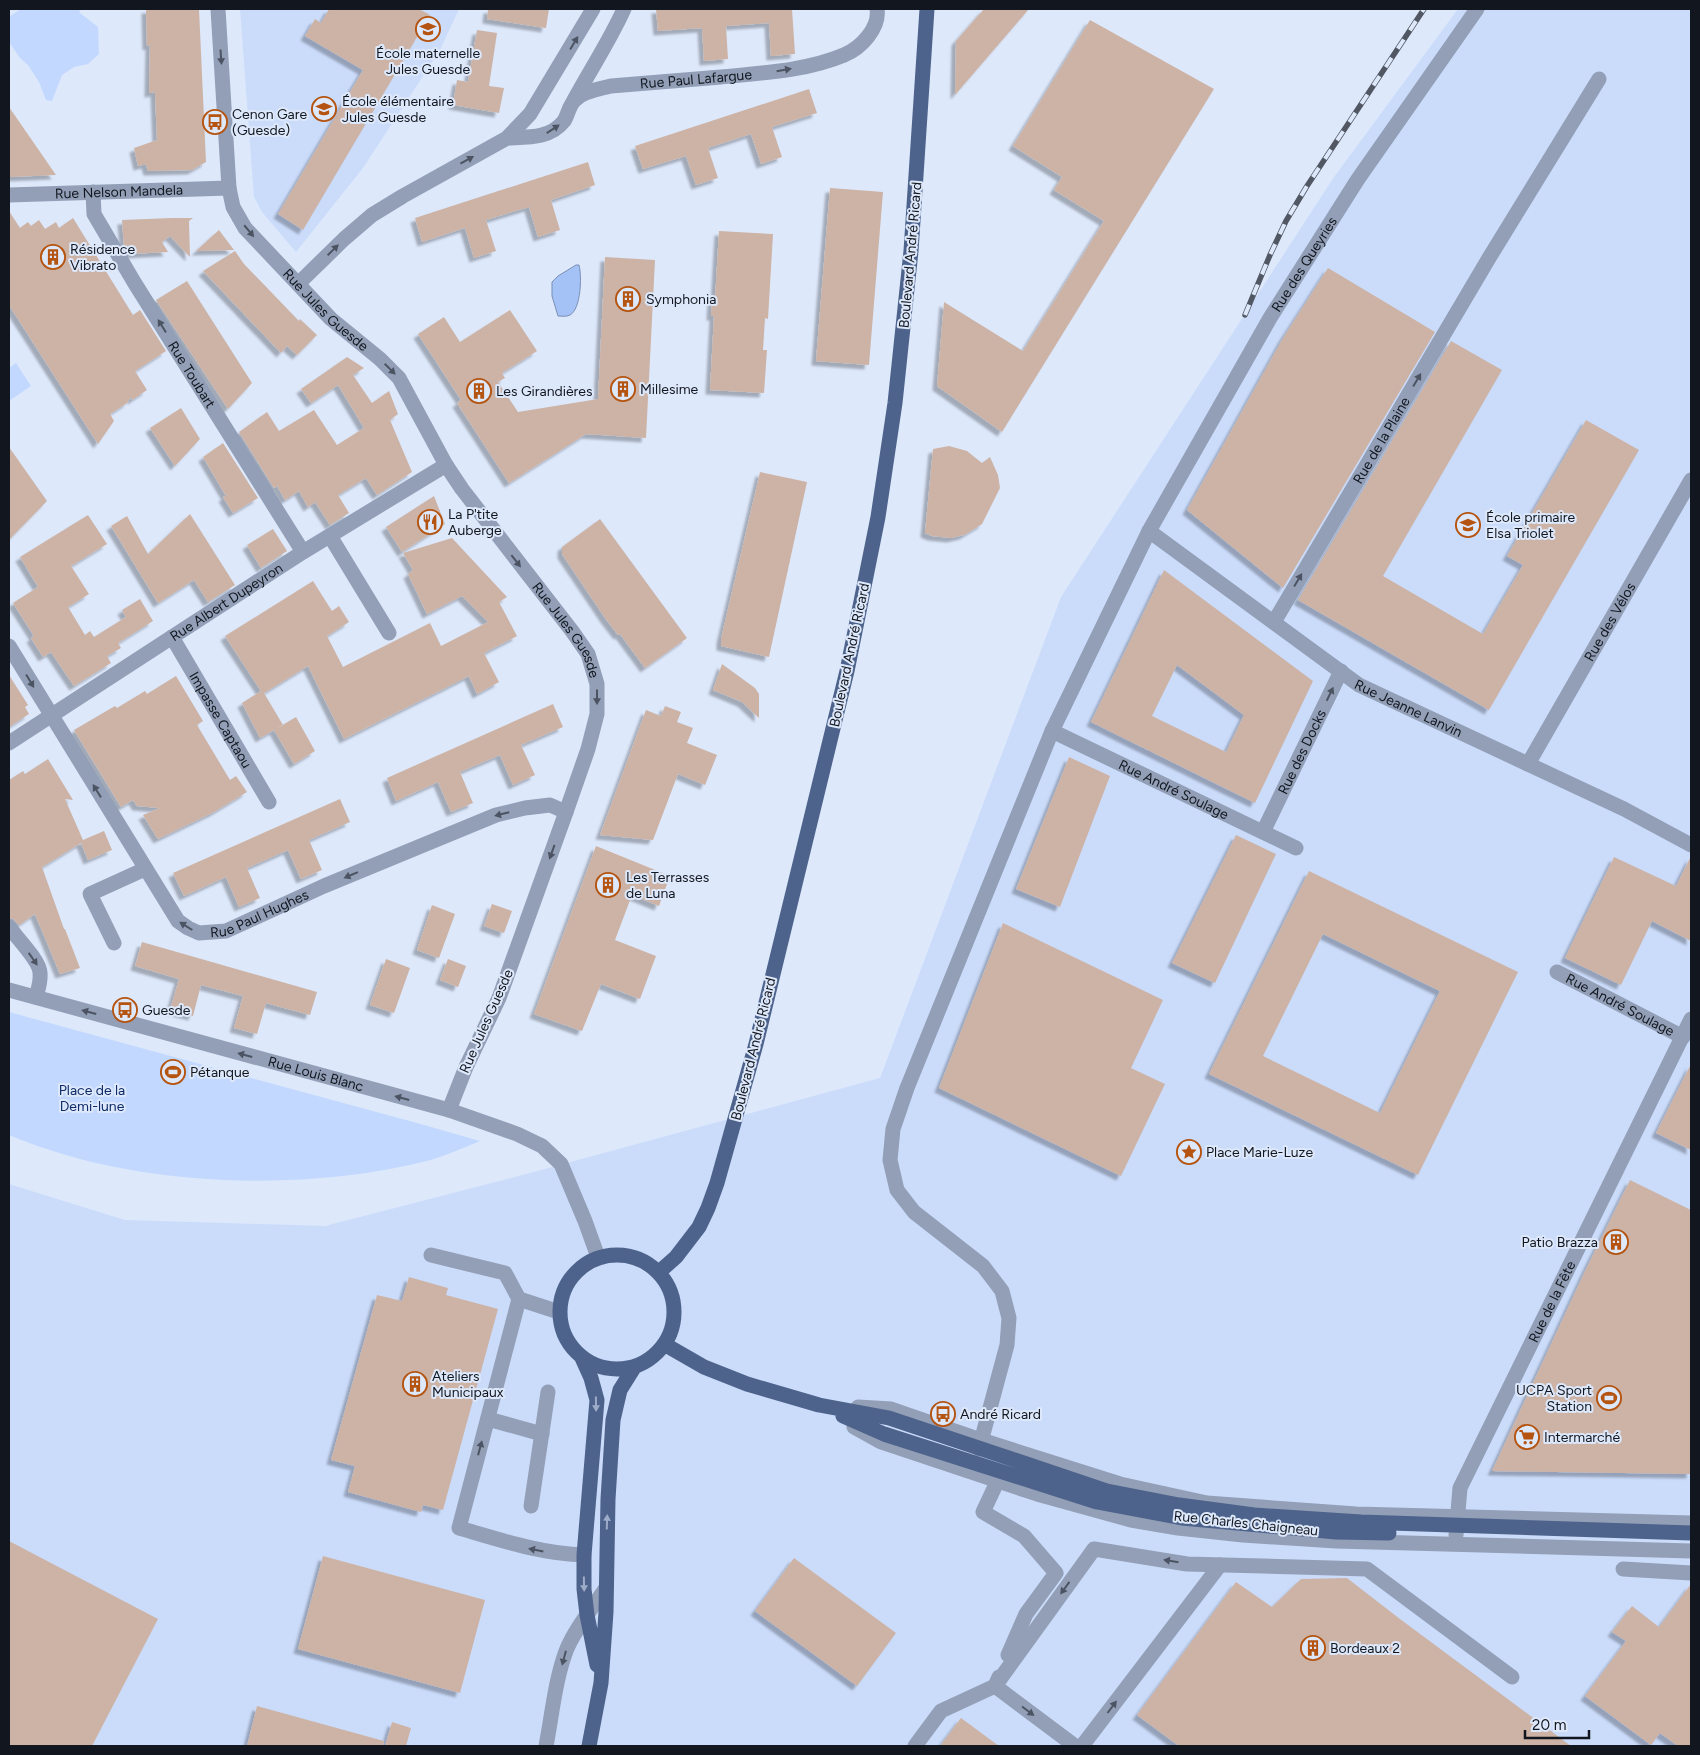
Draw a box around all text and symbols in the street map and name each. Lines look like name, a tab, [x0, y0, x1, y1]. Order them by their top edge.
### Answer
school or university icon: École maternelle Jules Guesde	[415, 16, 441, 42]
one-way arrow	[569, 36, 578, 49]
place label: École maternelle Jules Guesde	[376, 45, 480, 78]
one-way arrow	[217, 50, 225, 66]
one-way arrow	[776, 65, 792, 73]
street label: Rue Paul Lafargue	[639, 66, 753, 93]
place label: École élémentaire Jules Guesde	[342, 93, 454, 126]
school or university icon: École élémentaire Jules Guesde	[311, 96, 337, 122]
place label: Cenon Gare (Guesde)	[232, 106, 307, 139]
bus stop icon: Cenon Gare (Guesde)	[202, 109, 228, 135]
one-way arrow	[546, 124, 560, 133]
one-way arrow	[460, 156, 475, 164]
street label: Rue Nelson Mandela	[55, 181, 183, 203]
street label: Boulevard André Ricard	[896, 181, 925, 329]
street label: Rue des Queyries	[1268, 214, 1341, 315]
one-way arrow	[243, 225, 254, 238]
place label: Résidence Vibrato	[70, 241, 135, 274]
building icon: Résidence Vibrato	[40, 244, 66, 270]
one-way arrow	[326, 244, 338, 256]
street label: Rue Jules Guesde	[279, 265, 372, 355]
building icon: Symphonia	[615, 286, 641, 312]
place label: Symphonia	[646, 291, 716, 308]
one-way arrow	[157, 320, 166, 333]
street label: Rue Toubart	[164, 338, 219, 411]
one-way arrow	[383, 363, 395, 375]
one-way arrow	[1412, 374, 1421, 387]
building icon: Millesime	[610, 376, 636, 402]
building icon: Les Girandières	[466, 378, 492, 404]
place label: Millesime	[640, 381, 699, 398]
place label: Les Girandières	[496, 383, 593, 400]
street label: Rue de la Plaine	[1350, 394, 1414, 487]
place label: La P'tite Auberge	[448, 506, 502, 539]
restaurant icon: La P'tite Auberge	[417, 509, 443, 535]
place label: École primaire Elsa Triolet	[1486, 509, 1575, 542]
school or university icon: École primaire Elsa Triolet	[1455, 512, 1481, 538]
one-way arrow	[511, 554, 522, 567]
street label: Rue Albert Dupeyron	[167, 559, 286, 645]
one-way arrow	[1294, 574, 1303, 587]
street label: Rue Jules Guesde	[528, 579, 603, 680]
street label: Rue des Vélos	[1581, 580, 1639, 664]
street label: Boulevard André Ricard	[826, 582, 873, 729]
street label: Impasse Captaou	[185, 669, 255, 771]
one-way arrow	[25, 675, 34, 688]
street label: Rue Jeanne Lanvin	[1352, 676, 1465, 741]
one-way arrow	[1326, 687, 1334, 701]
one-way arrow	[593, 690, 601, 706]
street label: Rue des Docks	[1274, 707, 1330, 797]
street label: Rue André Soulage	[1116, 756, 1231, 824]
one-way arrow	[92, 785, 101, 798]
one-way arrow	[494, 810, 510, 818]
one-way arrow	[548, 845, 555, 860]
place label: Les Terrasses de Luna	[626, 869, 709, 902]
one-way arrow	[344, 871, 358, 879]
building icon: Les Terrasses de Luna	[595, 872, 621, 898]
street label: Rue Paul Hughes	[209, 886, 311, 941]
one-way arrow	[179, 921, 192, 931]
one-way arrow	[28, 953, 38, 966]
street label: Rue Jules Guesde	[456, 966, 517, 1076]
street label: Rue André Soulage	[1563, 970, 1677, 1040]
street label: Boulevard André Ricard	[727, 976, 779, 1122]
bus stop icon: Guesde	[112, 997, 138, 1023]
place label: Guesde	[142, 1002, 191, 1019]
one-way arrow	[81, 1007, 96, 1015]
one-way arrow	[238, 1050, 253, 1058]
street label: Rue Louis Blanc	[266, 1053, 366, 1095]
sports icon: Pétanque	[160, 1059, 186, 1085]
place label: Pétanque	[190, 1064, 250, 1081]
park label: Place de la Demi-lune	[59, 1082, 125, 1115]
one-way arrow	[395, 1093, 410, 1101]
place icon: Place Marie-Luze	[1176, 1139, 1202, 1165]
place label: Place Marie-Luze	[1206, 1144, 1313, 1161]
building icon: Patio Brazza	[1603, 1229, 1629, 1255]
place label: Patio Brazza	[1521, 1234, 1598, 1251]
street label: Rue de la Fête	[1525, 1258, 1580, 1345]
place label: Ateliers Municipaux	[432, 1368, 504, 1401]
building icon: Ateliers Municipaux	[402, 1371, 428, 1397]
place label: UCPA Sport Station	[1516, 1382, 1592, 1415]
sports icon: UCPA Sport Station	[1596, 1385, 1622, 1411]
one-way arrow	[592, 1396, 600, 1412]
bus stop icon: André Ricard	[930, 1401, 956, 1427]
place label: André Ricard	[960, 1406, 1041, 1423]
supermarket icon: Intermarché	[1514, 1424, 1540, 1450]
place label: Intermarché	[1544, 1429, 1620, 1446]
one-way arrow	[476, 1441, 484, 1456]
street label: Rue Charles Chaigneau	[1173, 1507, 1319, 1540]
one-way arrow	[603, 1514, 611, 1530]
one-way arrow	[528, 1545, 544, 1553]
one-way arrow	[1163, 1557, 1179, 1565]
one-way arrow	[580, 1576, 588, 1592]
one-way arrow	[1060, 1581, 1070, 1595]
building icon: Bordeaux 2	[1300, 1635, 1326, 1661]
place label: Bordeaux 2	[1330, 1640, 1400, 1657]
one-way arrow	[560, 1651, 568, 1666]
one-way arrow	[1106, 1701, 1117, 1714]
one-way arrow	[1021, 1706, 1035, 1716]
scale bar	[1525, 1708, 1589, 1740]
text: 20 m	[1532, 1716, 1566, 1734]

